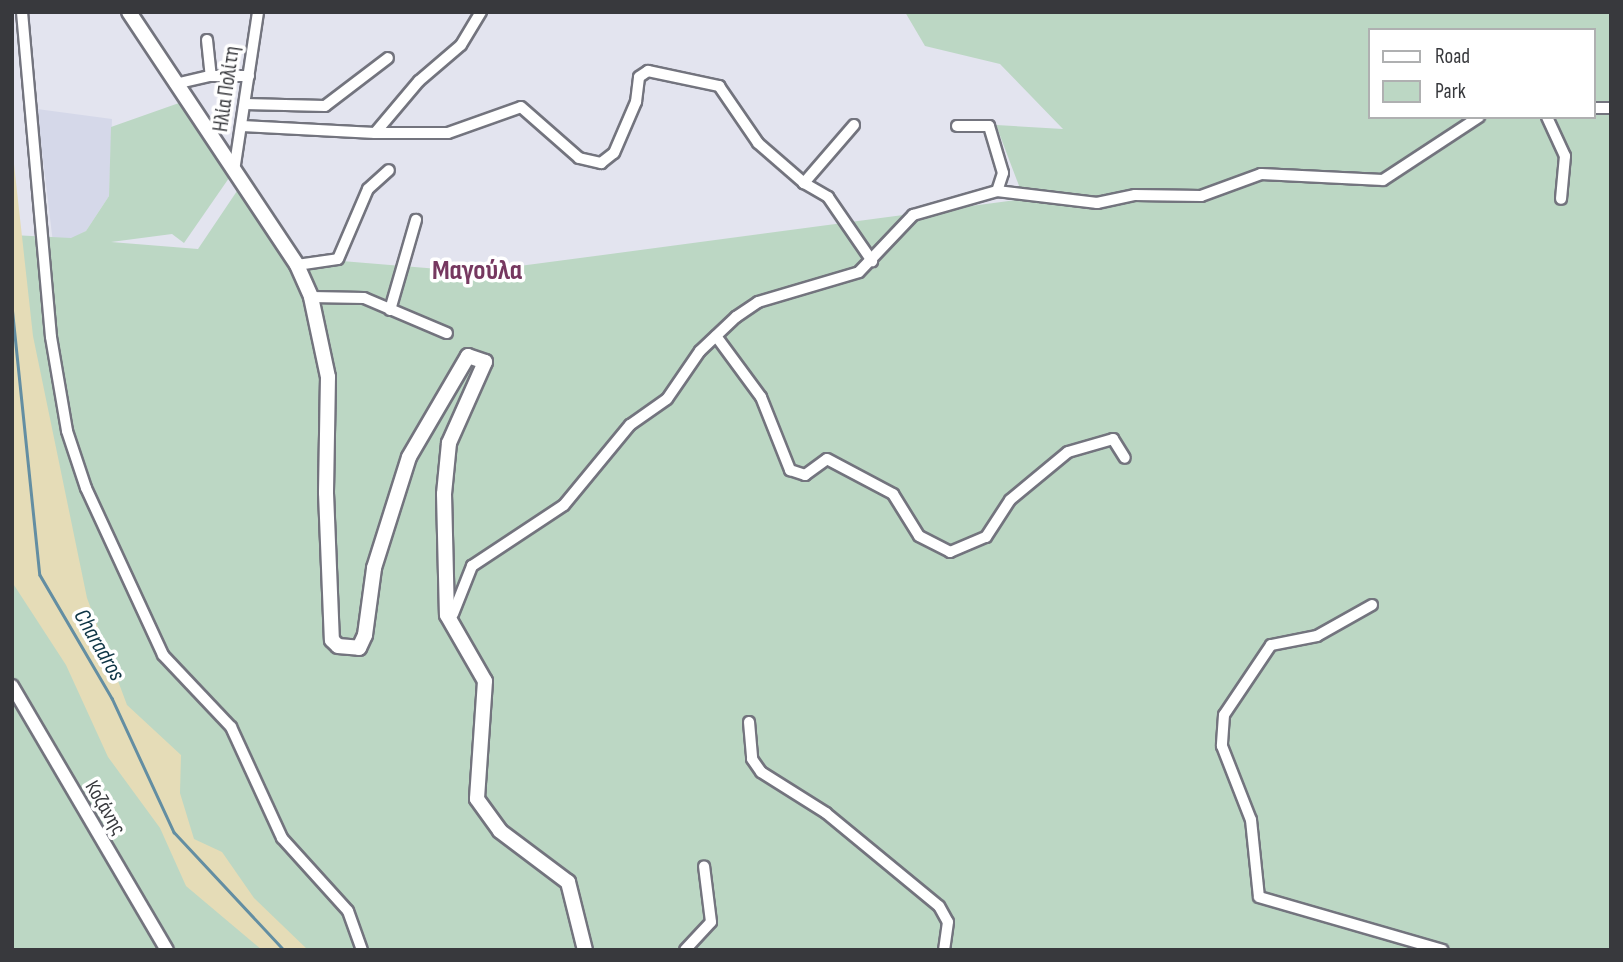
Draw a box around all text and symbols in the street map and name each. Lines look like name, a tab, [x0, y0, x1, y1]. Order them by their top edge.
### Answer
legend	[1368, 28, 1595, 119]
text: Road	[1435, 44, 1470, 69]
street label: Ηλία Πολίτη	[209, 45, 245, 133]
text: Park	[1435, 79, 1466, 104]
district label: Μαγούλα	[432, 254, 522, 288]
water label: Charadros	[67, 604, 131, 686]
street label: Κοζάνης	[79, 776, 131, 840]

